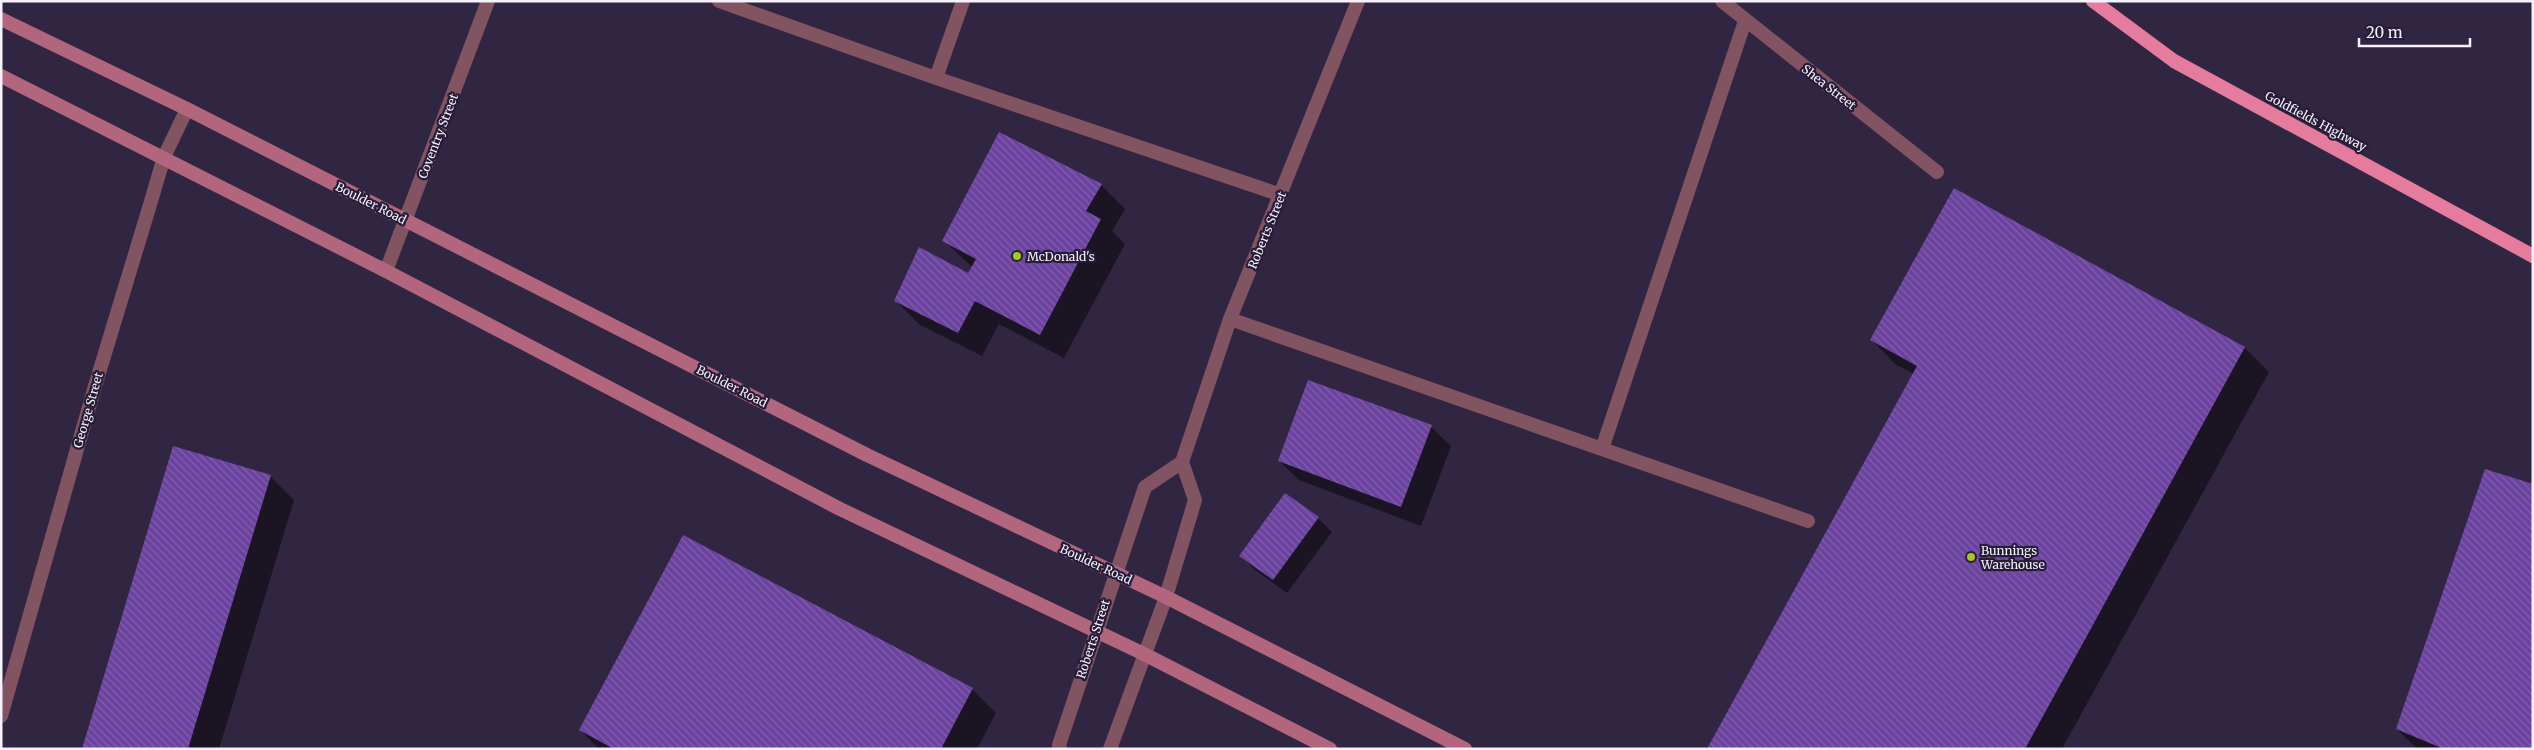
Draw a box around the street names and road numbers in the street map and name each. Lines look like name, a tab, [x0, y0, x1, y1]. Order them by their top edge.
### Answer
street label: Shea Street	[1799, 61, 1859, 113]
street label: Goldfields Highway	[2263, 88, 2369, 154]
street label: Coventry Street	[415, 91, 461, 181]
street label: Boulder Road	[333, 179, 409, 227]
street label: Roberts Street	[1245, 189, 1289, 271]
street label: Boulder Road	[694, 362, 770, 410]
street label: George Street	[70, 370, 106, 450]
street label: Boulder Road	[1058, 541, 1134, 587]
street label: Roberts Street	[1073, 597, 1113, 680]

